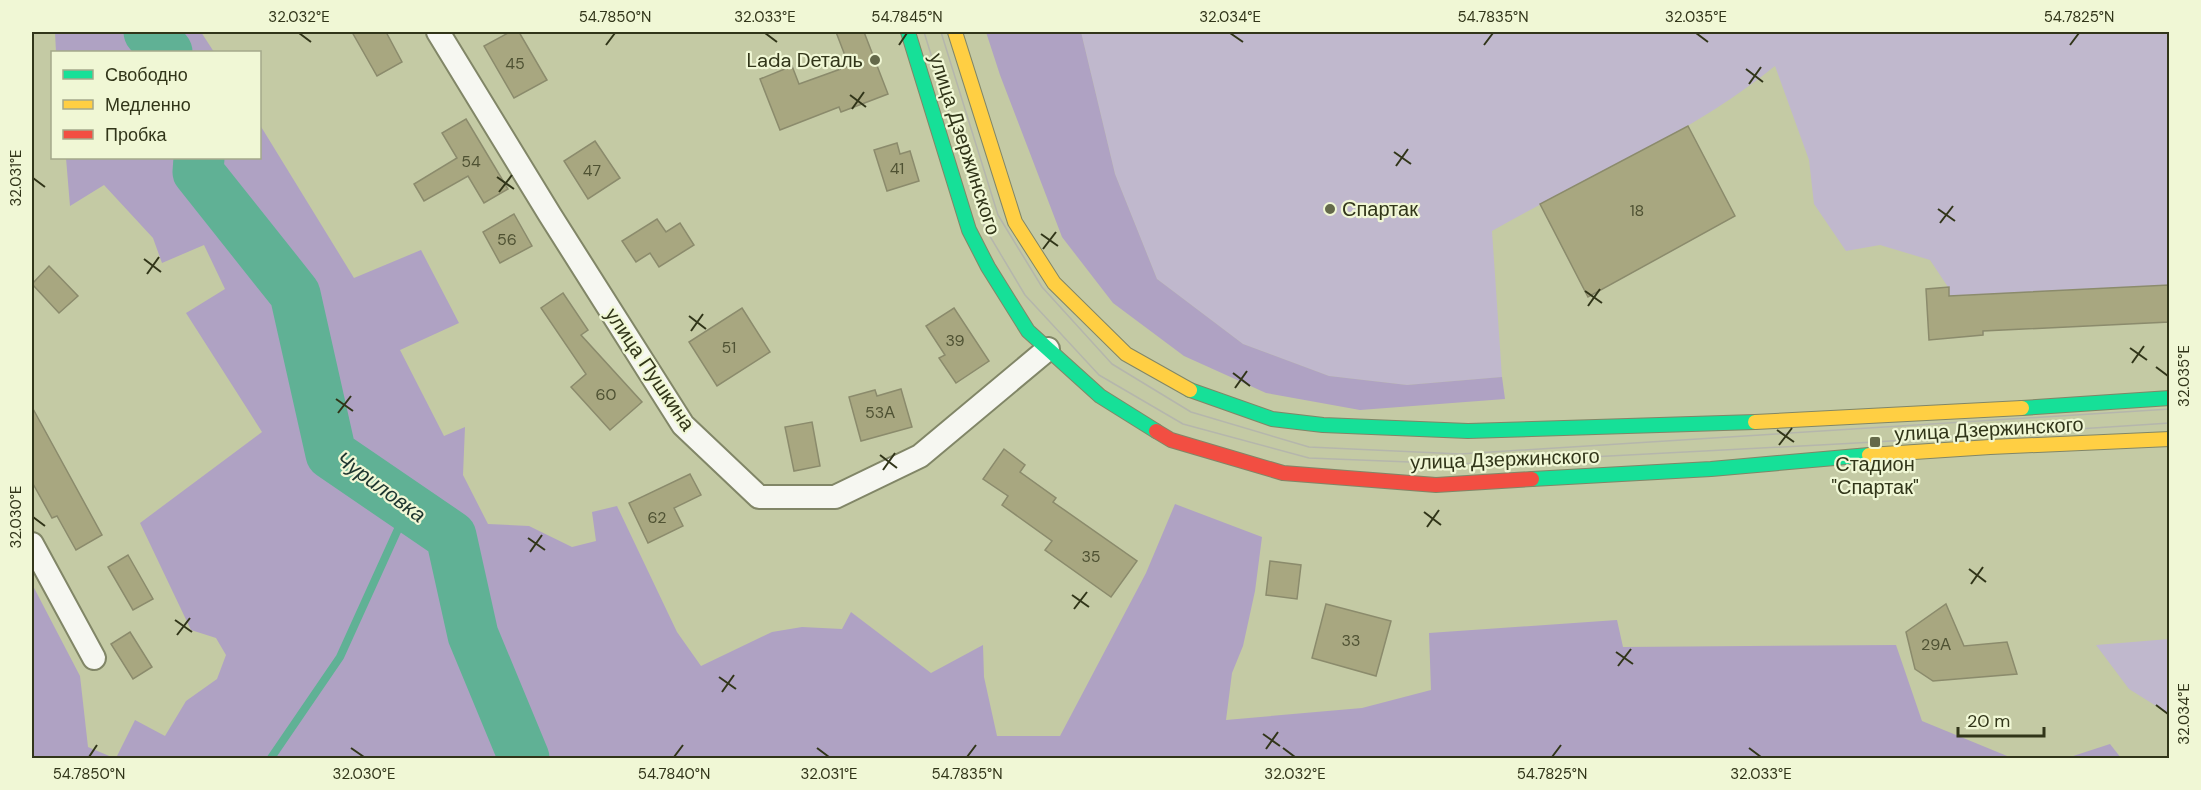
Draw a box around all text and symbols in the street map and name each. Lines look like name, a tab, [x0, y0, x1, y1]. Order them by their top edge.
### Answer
text: 32.032°E	[268, 7, 330, 27]
text: 54.7850°N	[579, 7, 651, 27]
text: 32.033°E	[734, 7, 796, 27]
text: 54.7845°N	[871, 7, 943, 27]
text: 32.034°E	[1199, 7, 1261, 27]
text: 54.7835°N	[1457, 7, 1529, 27]
text: 32.035°E	[1665, 7, 1727, 27]
text: 54.7825°N	[2044, 7, 2114, 27]
place label: Lada Dеталь	[746, 47, 863, 73]
street label: улица Дзержинского	[923, 50, 1007, 238]
legend	[51, 51, 261, 159]
house number: 45	[505, 53, 525, 74]
marker: Lada Dеталь	[868, 53, 882, 67]
text: Свободно	[105, 63, 188, 87]
text: Медленно	[105, 93, 191, 117]
text: Пробка	[105, 123, 168, 147]
text: 32.031°E	[6, 149, 26, 207]
house number: 54	[461, 151, 481, 172]
house number: 41	[890, 158, 904, 179]
house number: 47	[583, 160, 601, 181]
place label: Спартак	[1342, 196, 1418, 222]
house number: 18	[1630, 200, 1644, 221]
marker: Спартак	[1323, 202, 1337, 216]
house number: 56	[497, 229, 517, 250]
street label: улица Пушкина	[599, 303, 701, 436]
house number: 39	[945, 330, 965, 351]
house number: 51	[722, 337, 736, 358]
text: 32.035°E	[2174, 345, 2194, 407]
house number: 60	[596, 384, 617, 405]
house number: 53А	[865, 402, 895, 423]
street label: улица Дзержинского	[1894, 411, 2084, 447]
marker: Стадион "Спартак"	[1868, 435, 1882, 449]
street label: улица Дзержинского	[1410, 443, 1600, 475]
water label: Чуриловка	[331, 445, 431, 529]
place label: Стадион "Спартак"	[1831, 451, 1919, 500]
text: 32.030°E	[6, 486, 26, 548]
house number: 62	[648, 507, 666, 528]
house number: 35	[1081, 546, 1101, 567]
house number: 33	[1342, 630, 1360, 651]
house number: 29А	[1921, 634, 1951, 655]
text: 32.034°E	[2174, 683, 2194, 745]
scale bar	[1958, 700, 2044, 738]
text: 20 m	[1967, 709, 2010, 733]
text: 54.7850°N	[53, 764, 125, 784]
text: 32.030°E	[333, 764, 395, 784]
text: 54.7840°N	[638, 764, 710, 784]
text: 32.031°E	[800, 764, 858, 784]
text: 54.7835°N	[931, 764, 1003, 784]
text: 32.032°E	[1264, 764, 1326, 784]
text: 54.7825°N	[1517, 764, 1587, 784]
text: 32.033°E	[1730, 764, 1792, 784]

